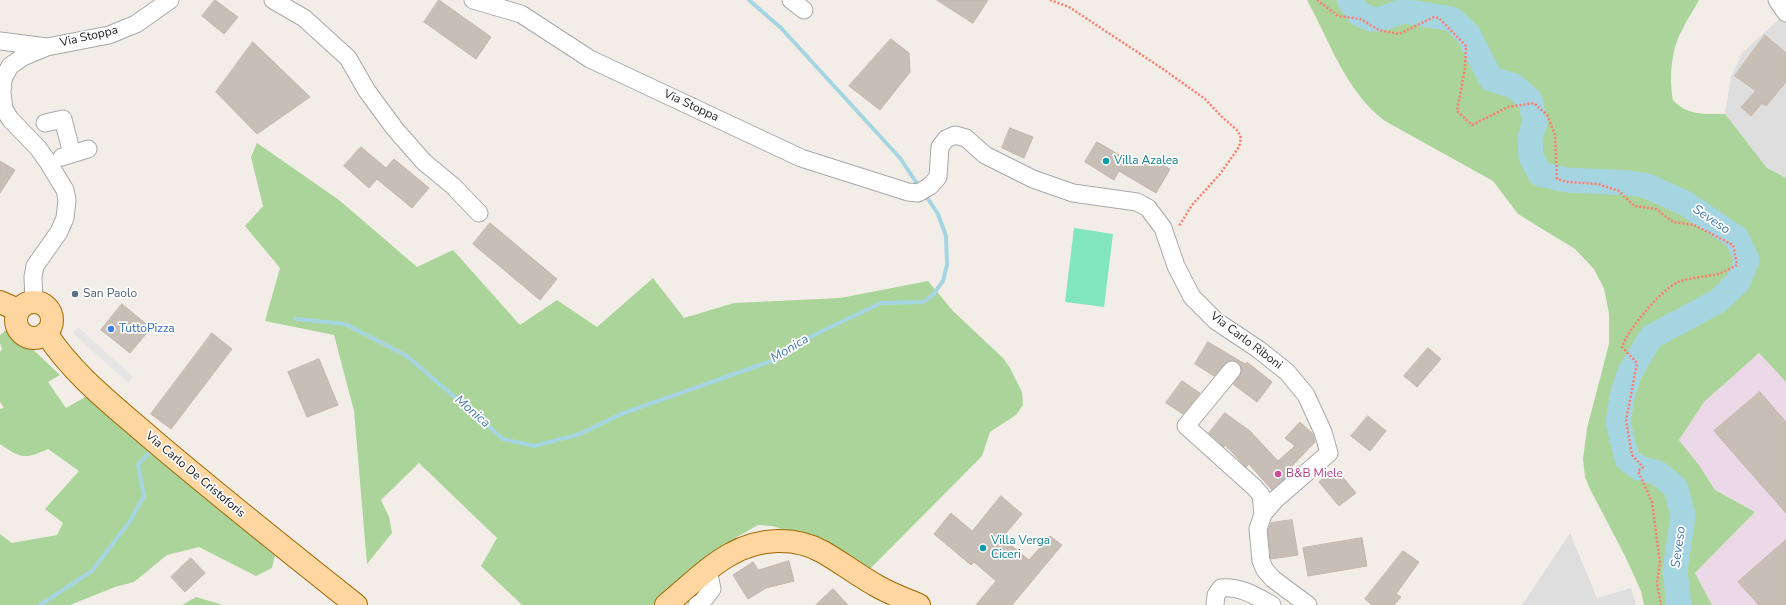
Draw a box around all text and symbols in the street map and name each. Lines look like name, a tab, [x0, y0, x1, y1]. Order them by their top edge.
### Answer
street label: Via Stoppa	[59, 23, 119, 51]
street label: Via Stoppa	[661, 87, 721, 125]
place label: Villa Azalea	[1114, 154, 1178, 168]
marker: Villa Azalea	[1101, 156, 1111, 166]
water label: Seveso	[1689, 202, 1733, 238]
place label: San Paolo	[83, 287, 137, 301]
marker: San Paolo	[70, 289, 80, 299]
street label: Via Carlo Riboni	[1207, 309, 1285, 373]
place label: TuttoPizza	[119, 322, 175, 336]
marker: TuttoPizza	[106, 324, 116, 334]
water label: Monica	[768, 332, 812, 366]
water label: Monica	[451, 392, 493, 432]
street label: Via Carlo De Cristoforis	[142, 429, 248, 521]
place label: B&B Miele	[1286, 467, 1343, 481]
marker: B&B Miele	[1273, 469, 1283, 479]
water label: Seveso	[1668, 525, 1690, 569]
place label: Villa Verga Ciceri	[991, 534, 1050, 562]
marker: Villa Verga Ciceri	[978, 543, 988, 553]

